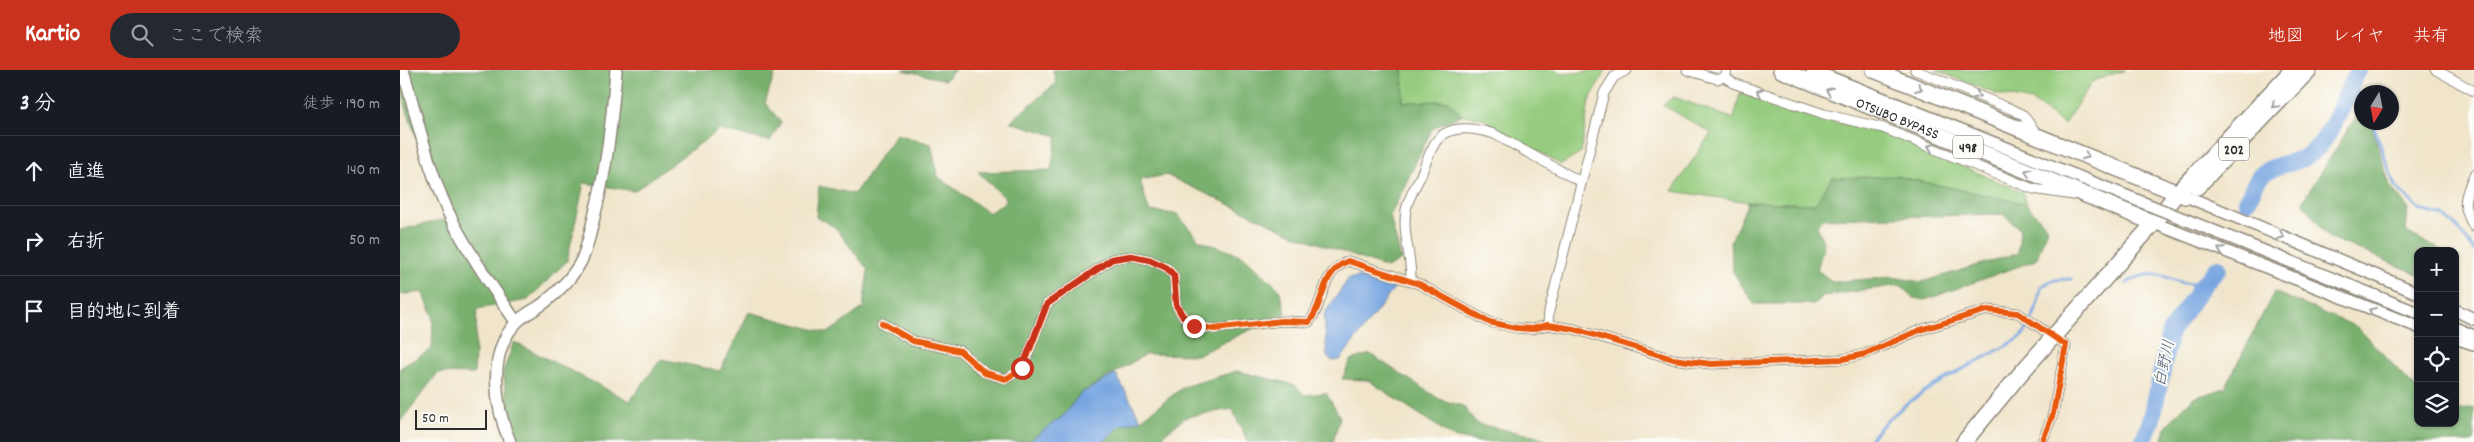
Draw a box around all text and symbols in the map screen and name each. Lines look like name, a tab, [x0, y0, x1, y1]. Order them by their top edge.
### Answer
search box	[110, 13, 460, 58]
text: Kartio	[25, 18, 80, 52]
icon: search	[128, 21, 156, 49]
text: ここで検索	[168, 24, 263, 51]
text: 地図	[2268, 25, 2304, 50]
text: レイヤ	[2332, 25, 2385, 50]
text: 共有	[2413, 25, 2449, 50]
one-way arrow	[1914, 82, 1923, 93]
north arrow	[2354, 85, 2399, 130]
one-way arrow	[1825, 86, 1834, 97]
one-way arrow	[1756, 88, 1765, 98]
one-way arrow	[1972, 89, 1981, 99]
text: 3 分	[20, 90, 55, 120]
text: 徒歩 · 190 m	[303, 93, 380, 116]
street label: OTSUBO BYPASS	[1852, 93, 1942, 147]
one-way arrow	[2272, 100, 2281, 109]
road number: 498	[1953, 136, 1983, 158]
road number: 202	[2219, 138, 2249, 160]
one-way arrow	[1927, 143, 1936, 154]
one-way arrow	[2081, 150, 2090, 160]
icon: ahead	[20, 157, 48, 185]
text: 140 m	[346, 159, 380, 182]
text: 直進	[67, 160, 105, 187]
one-way arrow	[2025, 167, 2033, 177]
icon: right	[20, 227, 48, 255]
text: 50 m	[349, 229, 380, 252]
one-way arrow	[2276, 229, 2285, 240]
text: 右折	[67, 230, 105, 257]
one-way arrow	[2217, 246, 2226, 257]
map controls	[2414, 247, 2459, 427]
button: +	[2414, 247, 2459, 292]
button: −	[2414, 292, 2459, 337]
icon: arrive	[20, 297, 48, 325]
text: 目的地に到着	[67, 300, 181, 327]
one-way arrow	[2368, 307, 2377, 317]
route end	[1183, 315, 1206, 338]
button: locate	[2414, 337, 2459, 382]
water label: 白野川	[2149, 338, 2182, 389]
route start	[1011, 357, 1034, 380]
button: layers	[2414, 382, 2459, 427]
scale bar	[415, 407, 488, 430]
text: 50 m	[422, 409, 449, 429]

